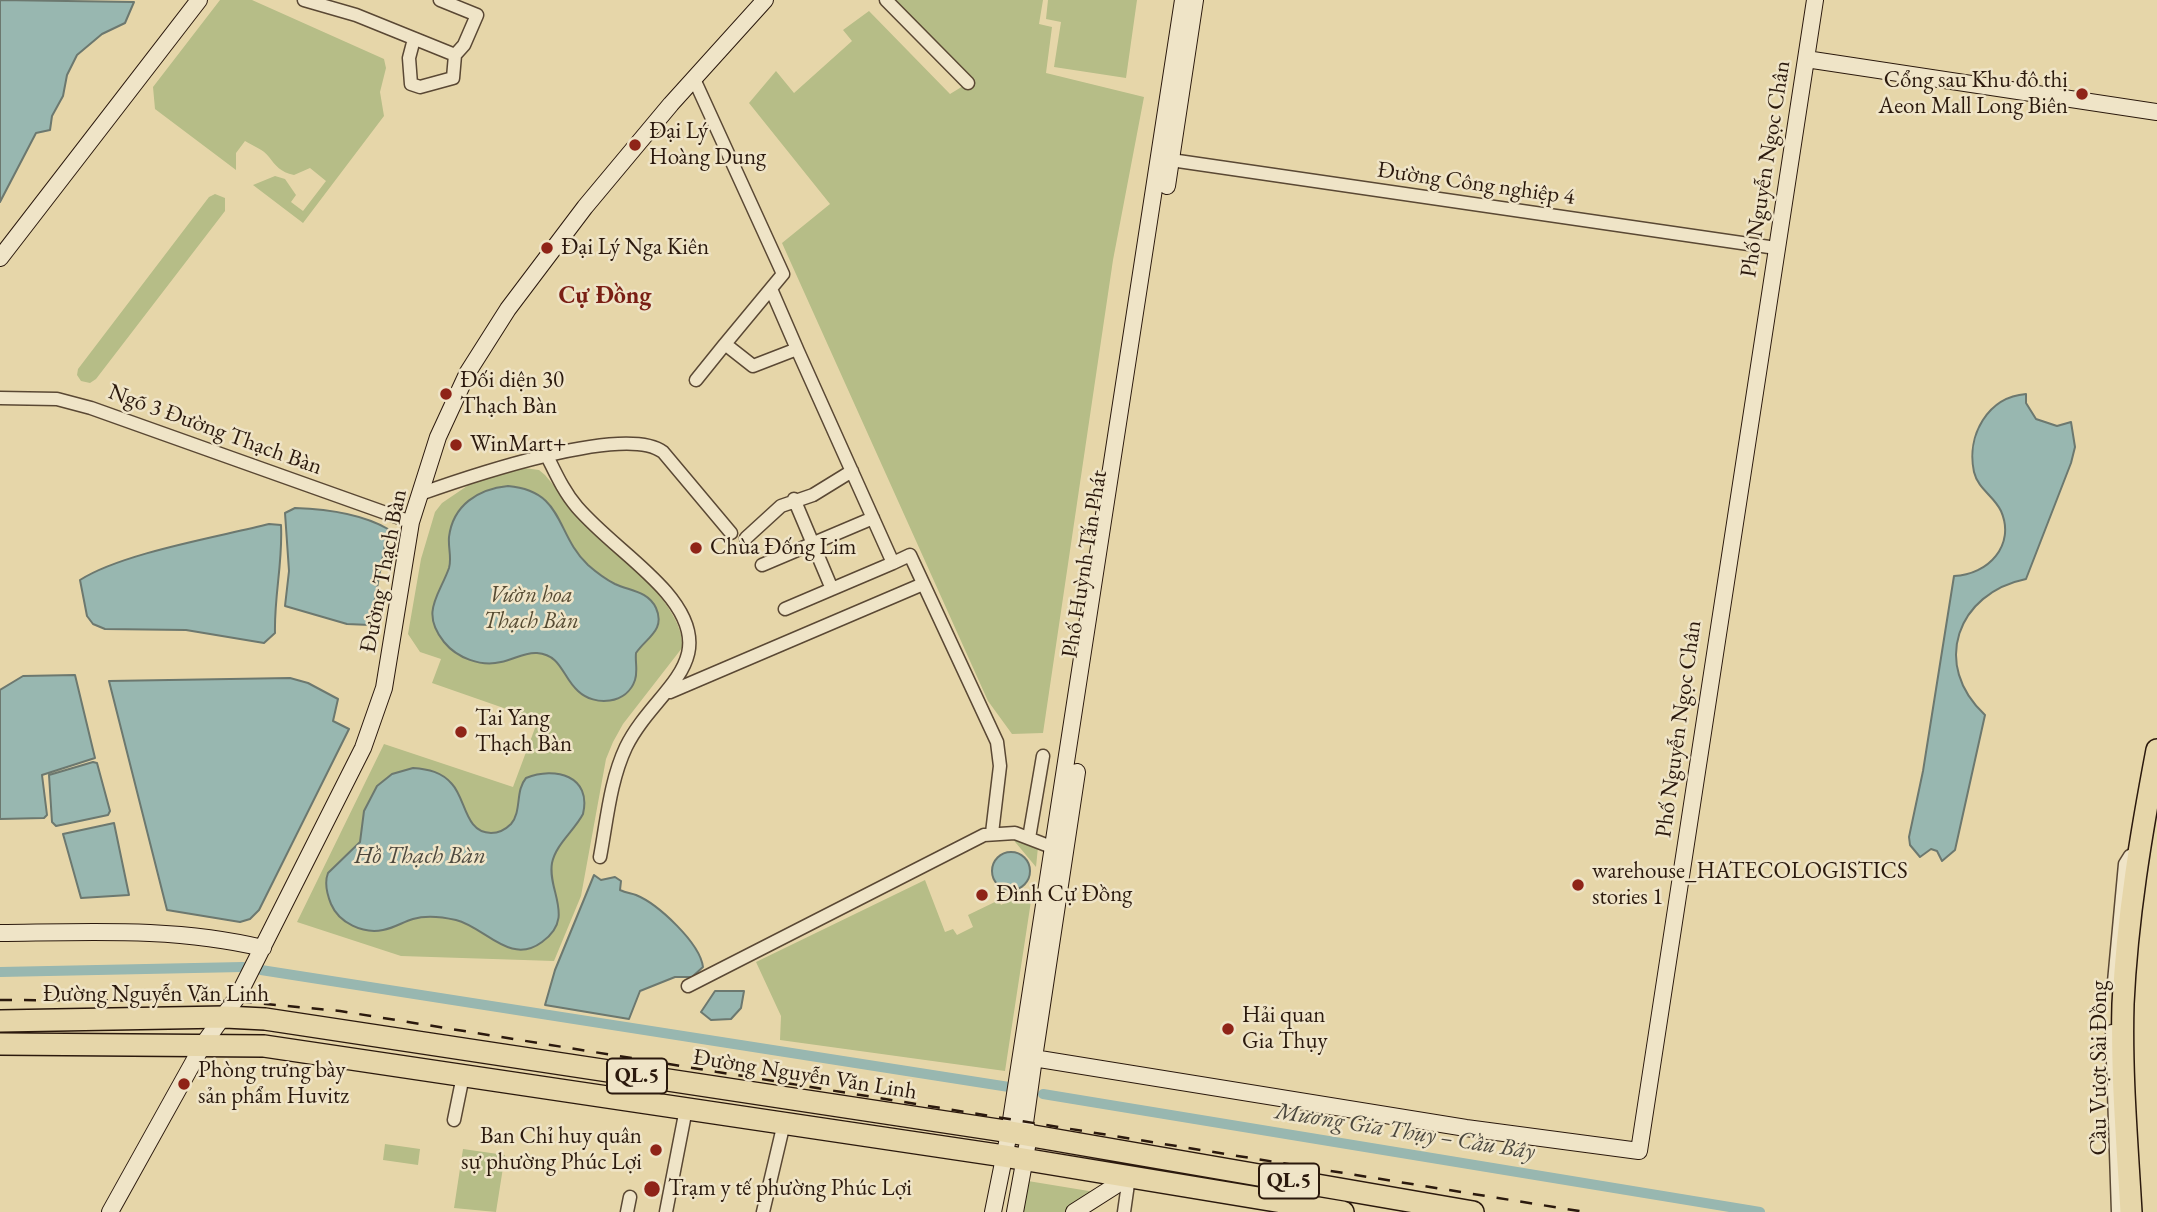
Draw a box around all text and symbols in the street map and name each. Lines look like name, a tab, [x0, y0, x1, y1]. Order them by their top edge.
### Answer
street label: Phố Nguyễn Ngọc Chân	[1735, 59, 1797, 279]
place label: Cổng sau Khu đô thị Aeon Mall Long Biên	[1878, 67, 2068, 121]
marker: Cổng sau Khu đô thị Aeon Mall Long Biên	[2074, 86, 2090, 102]
place label: Đại Lý Hoàng Dung	[649, 118, 766, 172]
marker: Đại Lý Hoàng Dung	[627, 137, 643, 153]
street label: Đường Công nghiệp 4	[1375, 156, 1577, 212]
place label: Đại Lý Nga Kiên	[561, 234, 709, 262]
marker: Đại Lý Nga Kiên	[539, 240, 555, 256]
district label: Cự Đồng	[559, 282, 651, 310]
place label: Đối diện 30 Thạch Bàn	[460, 367, 564, 421]
street label: Ngõ 3 Đường Thạch Bàn	[104, 378, 326, 482]
marker: Đối diện 30 Thạch Bàn	[438, 386, 454, 402]
place label: WinMart+	[470, 431, 566, 459]
marker: WinMart+	[448, 437, 464, 453]
street label: Phố Huỳnh Tấn Phát	[1057, 468, 1113, 660]
street label: Đường Thạch Bàn	[355, 487, 413, 655]
place label: Chùa Đống Lim	[710, 534, 857, 562]
marker: Chùa Đống Lim	[688, 540, 704, 556]
park label: Vườn hoa Thạch Bàn	[483, 582, 579, 636]
street label: Phố Nguyễn Ngọc Chân	[1650, 619, 1708, 839]
place label: Tai Yang Thạch Bàn	[475, 705, 572, 759]
marker: Tai Yang Thạch Bàn	[453, 724, 469, 740]
water label: Hồ Thạch Bàn	[354, 842, 486, 870]
place label: warehouse_HATECOLOGISTICS stories 1	[1592, 858, 1908, 912]
marker: warehouse_HATECOLOGISTICS stories 1	[1570, 877, 1586, 893]
place label: Đình Cự Đồng	[996, 881, 1132, 909]
marker: Đình Cự Đồng	[974, 887, 990, 903]
street label: Cầu Vượt Sài Đồng	[2086, 980, 2114, 1156]
street label: Đường Nguyễn Văn Linh	[43, 981, 269, 1009]
place label: Hải quan Gia Thụy	[1242, 1002, 1328, 1056]
marker: Hải quan Gia Thụy	[1220, 1021, 1236, 1037]
street label: Đường Nguyễn Văn Linh	[691, 1044, 919, 1106]
place label: Phòng trưng bày sản phẩm Huvitz	[198, 1057, 349, 1111]
road number: QL.5	[607, 1058, 667, 1094]
marker: Phòng trưng bày sản phẩm Huvitz	[176, 1076, 192, 1092]
water label: Mương Gia Thụy – Cầu Bây	[1273, 1097, 1537, 1167]
place label: Ban Chỉ huy quân sự phường Phúc Lợi	[461, 1123, 642, 1177]
marker: Ban Chỉ huy quân sự phường Phúc Lợi	[648, 1142, 664, 1158]
road number: QL.5	[1259, 1164, 1319, 1198]
place label: Trạm y tế phường Phúc Lợi	[668, 1175, 912, 1203]
marker: Trạm y tế phường Phúc Lợi	[642, 1179, 662, 1199]

